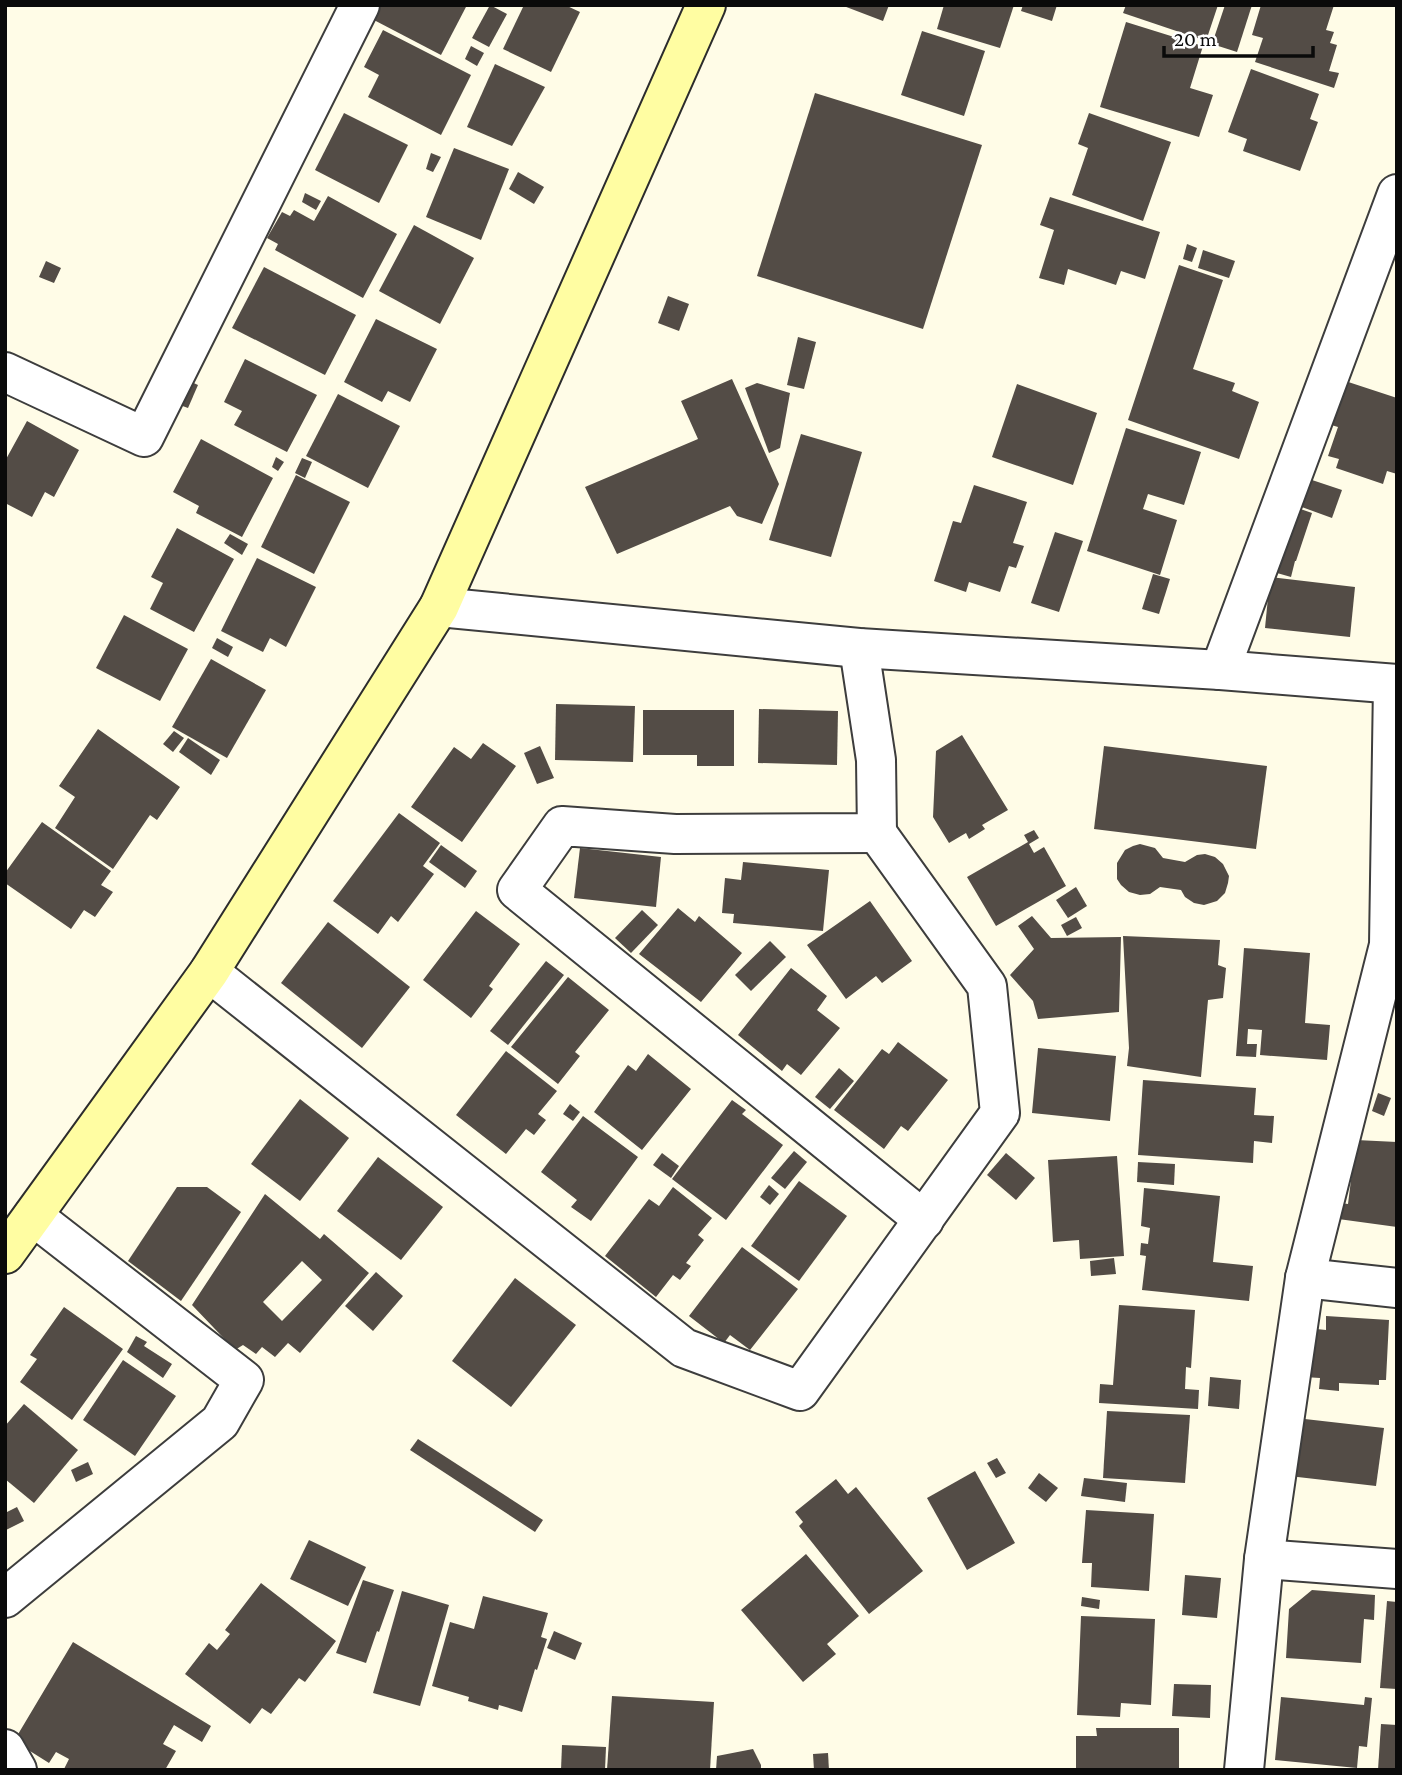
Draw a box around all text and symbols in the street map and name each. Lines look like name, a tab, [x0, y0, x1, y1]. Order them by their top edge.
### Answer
scale bar	[1164, 14, 1313, 58]
text: 20 m	[1174, 27, 1217, 51]

